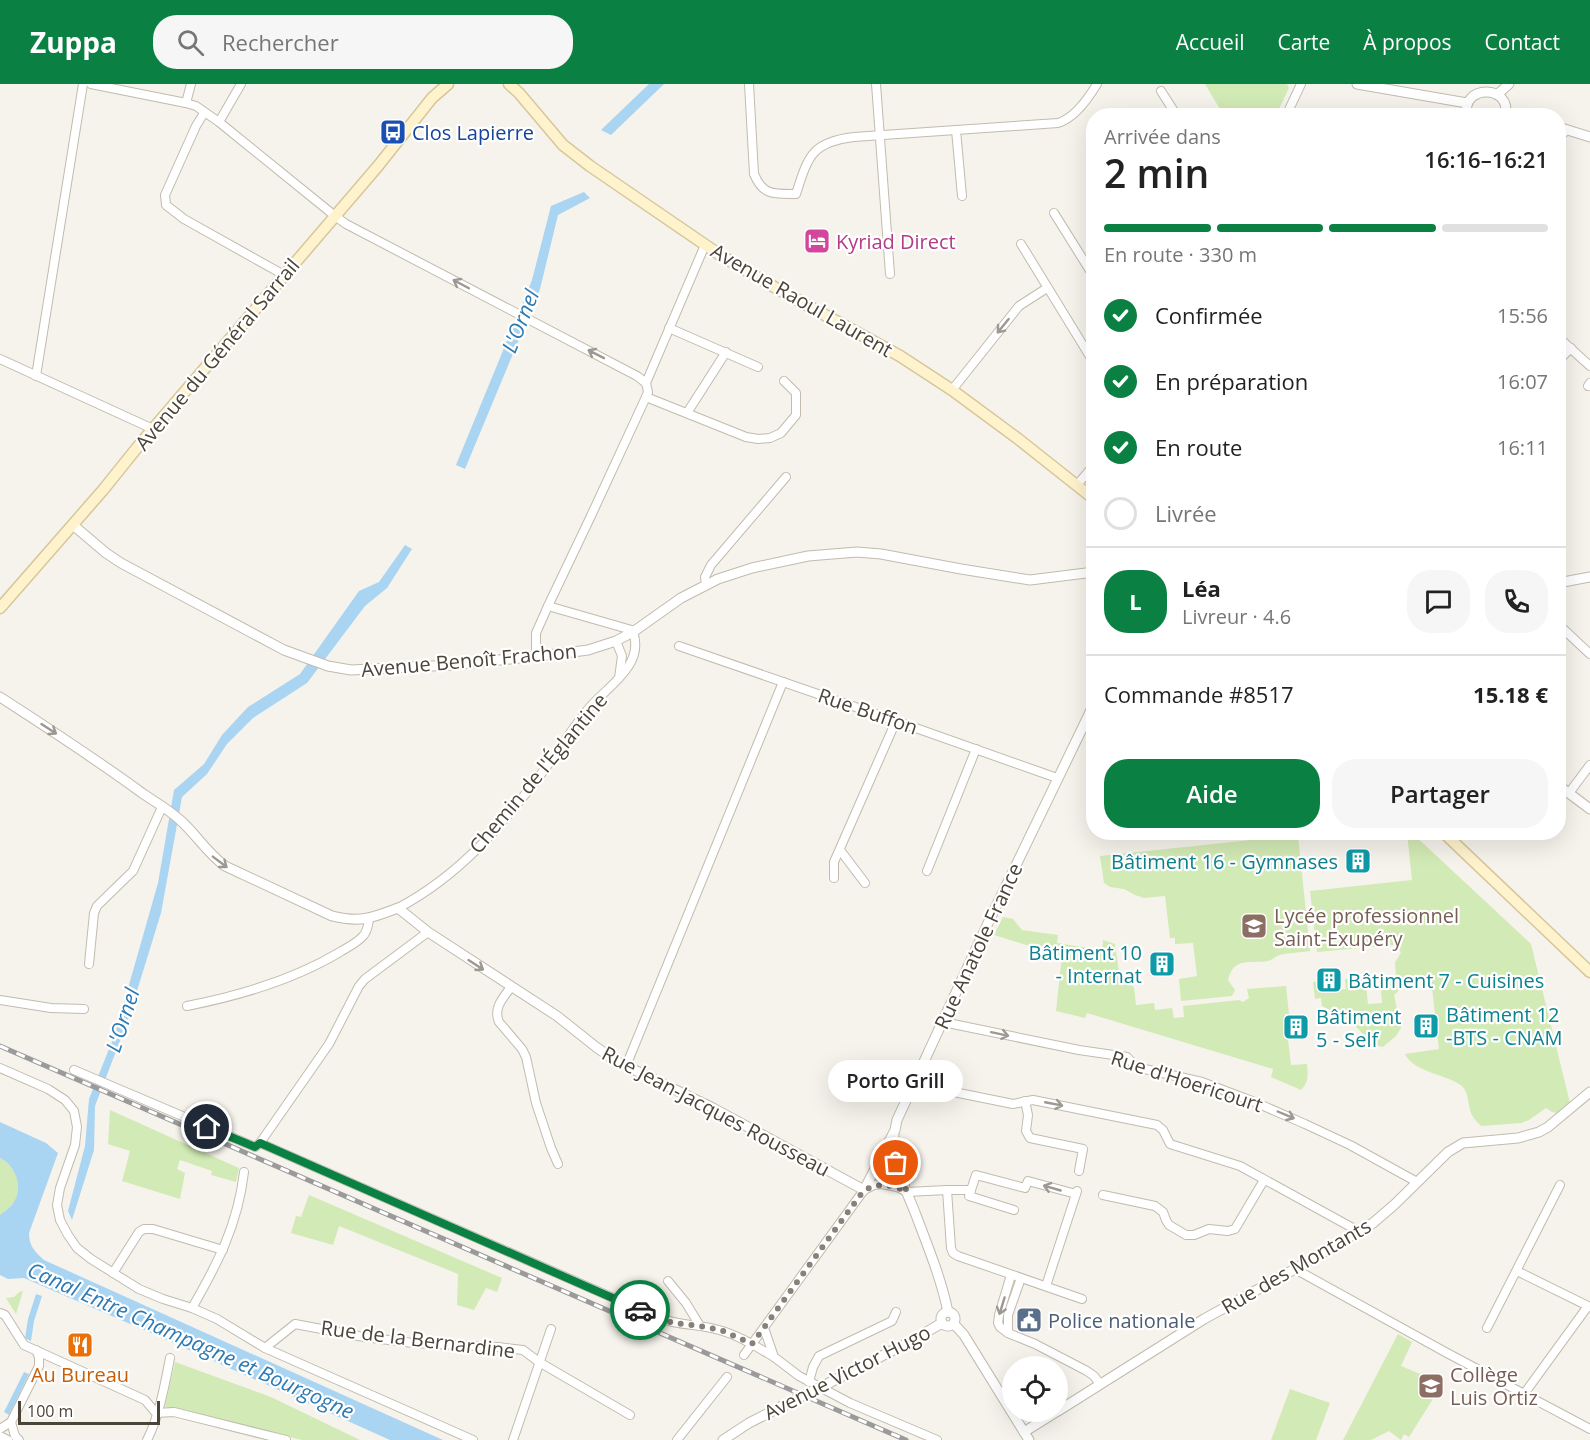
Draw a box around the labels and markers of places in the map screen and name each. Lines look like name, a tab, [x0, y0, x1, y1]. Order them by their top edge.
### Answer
bus stop icon: Clos Lapierre	[378, 117, 408, 147]
place label: Clos Lapierre	[412, 119, 534, 146]
hotel icon: Kyriad Direct	[802, 226, 832, 256]
place label: Kyriad Direct	[836, 228, 956, 255]
building icon: Bâtiment 16 - Gymnases	[1343, 846, 1373, 876]
place label: Bâtiment 16 - Gymnases	[1111, 848, 1338, 875]
place label: Lycée professionnel Saint-Exupéry	[1274, 902, 1459, 952]
school or university icon: Lycée professionnel Saint-Exupéry	[1239, 911, 1269, 941]
place label: Bâtiment 10 - Internat	[1029, 939, 1142, 989]
building icon: Bâtiment 10 - Internat	[1147, 949, 1177, 979]
building icon: Bâtiment 7 - Cuisines	[1314, 965, 1344, 995]
place label: Bâtiment 7 - Cuisines	[1348, 967, 1544, 994]
place label: Bâtiment 12 -BTS - CNAM	[1446, 1001, 1562, 1051]
place label: Bâtiment 5 - Self	[1316, 1003, 1401, 1053]
building icon: Bâtiment 12 -BTS - CNAM	[1411, 1011, 1441, 1041]
building icon: Bâtiment 5 - Self	[1281, 1012, 1311, 1042]
callout: Porto Grill	[828, 1061, 964, 1103]
pin	[181, 1101, 232, 1152]
pin	[870, 1137, 921, 1188]
public building icon: Police nationale	[1014, 1305, 1044, 1335]
place label: Police nationale	[1048, 1307, 1195, 1334]
restaurant icon: Au Bureau	[65, 1330, 95, 1360]
place label: Au Bureau	[31, 1361, 129, 1388]
place label: Collège Luis Ortiz	[1450, 1361, 1538, 1411]
school or university icon: Collège Luis Ortiz	[1416, 1371, 1446, 1401]

